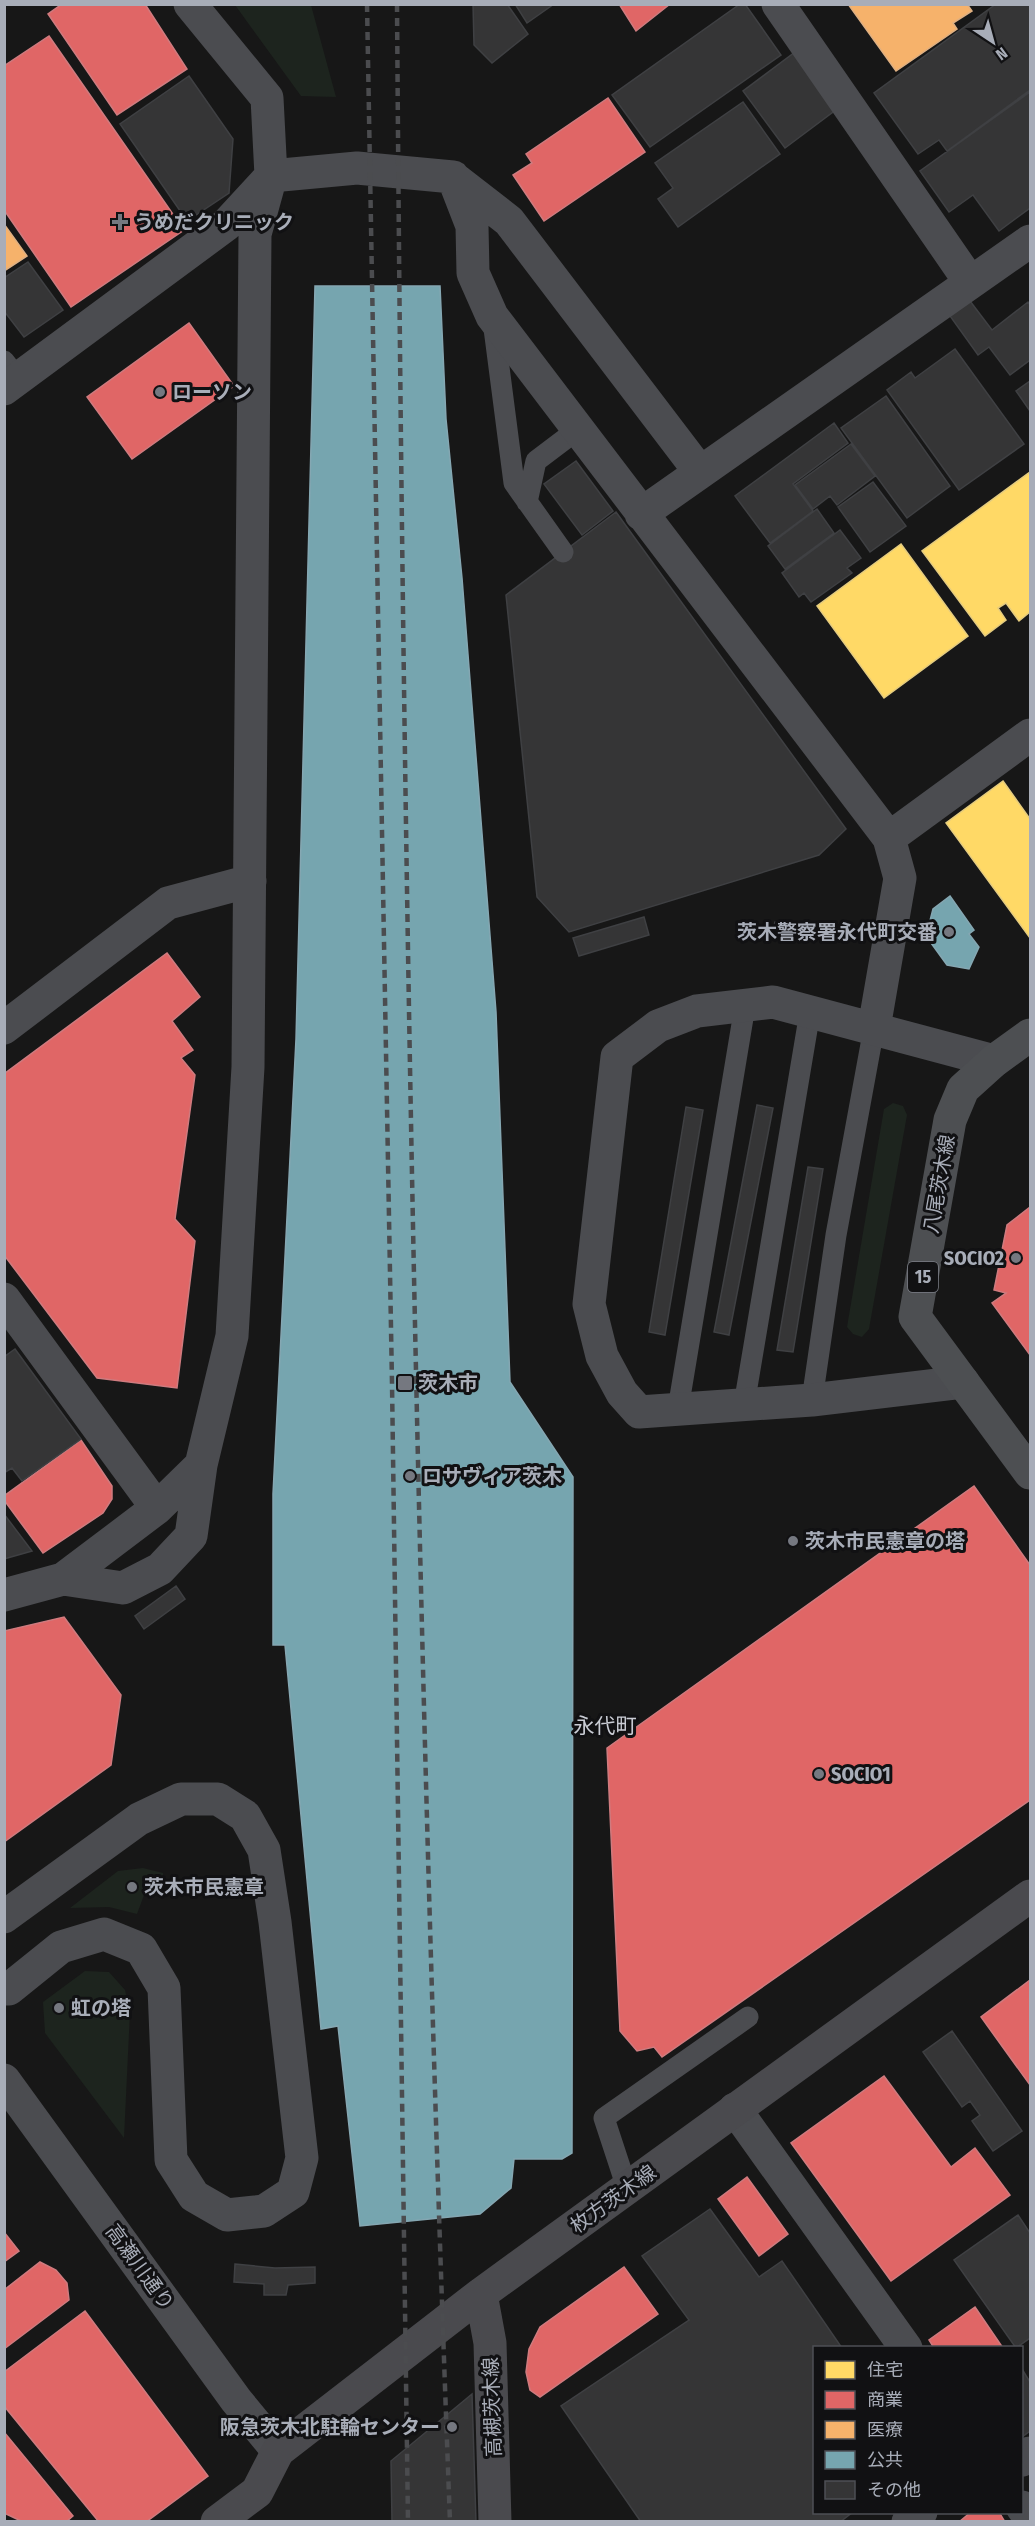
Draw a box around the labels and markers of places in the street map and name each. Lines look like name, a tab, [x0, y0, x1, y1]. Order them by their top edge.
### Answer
place label: うめだクリニック	[134, 210, 294, 234]
marker: うめだクリニック	[111, 213, 129, 231]
place label: ローソン	[172, 380, 252, 404]
marker: ローソン	[153, 385, 167, 399]
place label: 茨木警察署永代町交番	[737, 920, 937, 944]
marker: 茨木警察署永代町交番	[942, 925, 956, 939]
place label: SOCIO2	[944, 1246, 1004, 1270]
marker: SOCIO2	[1009, 1251, 1023, 1265]
place label: 茨木市	[418, 1371, 478, 1395]
marker: 茨木市	[396, 1374, 414, 1392]
place label: ロサヴィア茨木	[422, 1464, 562, 1488]
marker: ロサヴィア茨木	[403, 1469, 417, 1483]
place label: 茨木市民憲章の塔	[805, 1529, 965, 1553]
marker: 茨木市民憲章の塔	[786, 1534, 800, 1548]
place label: SOCIO1	[831, 1762, 891, 1786]
marker: SOCIO1	[812, 1767, 826, 1781]
place label: 茨木市民憲章	[144, 1875, 264, 1899]
marker: 茨木市民憲章	[125, 1880, 139, 1894]
place label: 虹の塔	[71, 1996, 131, 2020]
marker: 虹の塔	[52, 2001, 66, 2015]
place label: 阪急茨木北駐輪センター	[220, 2415, 440, 2439]
marker: 阪急茨木北駐輪センター	[445, 2420, 459, 2434]

